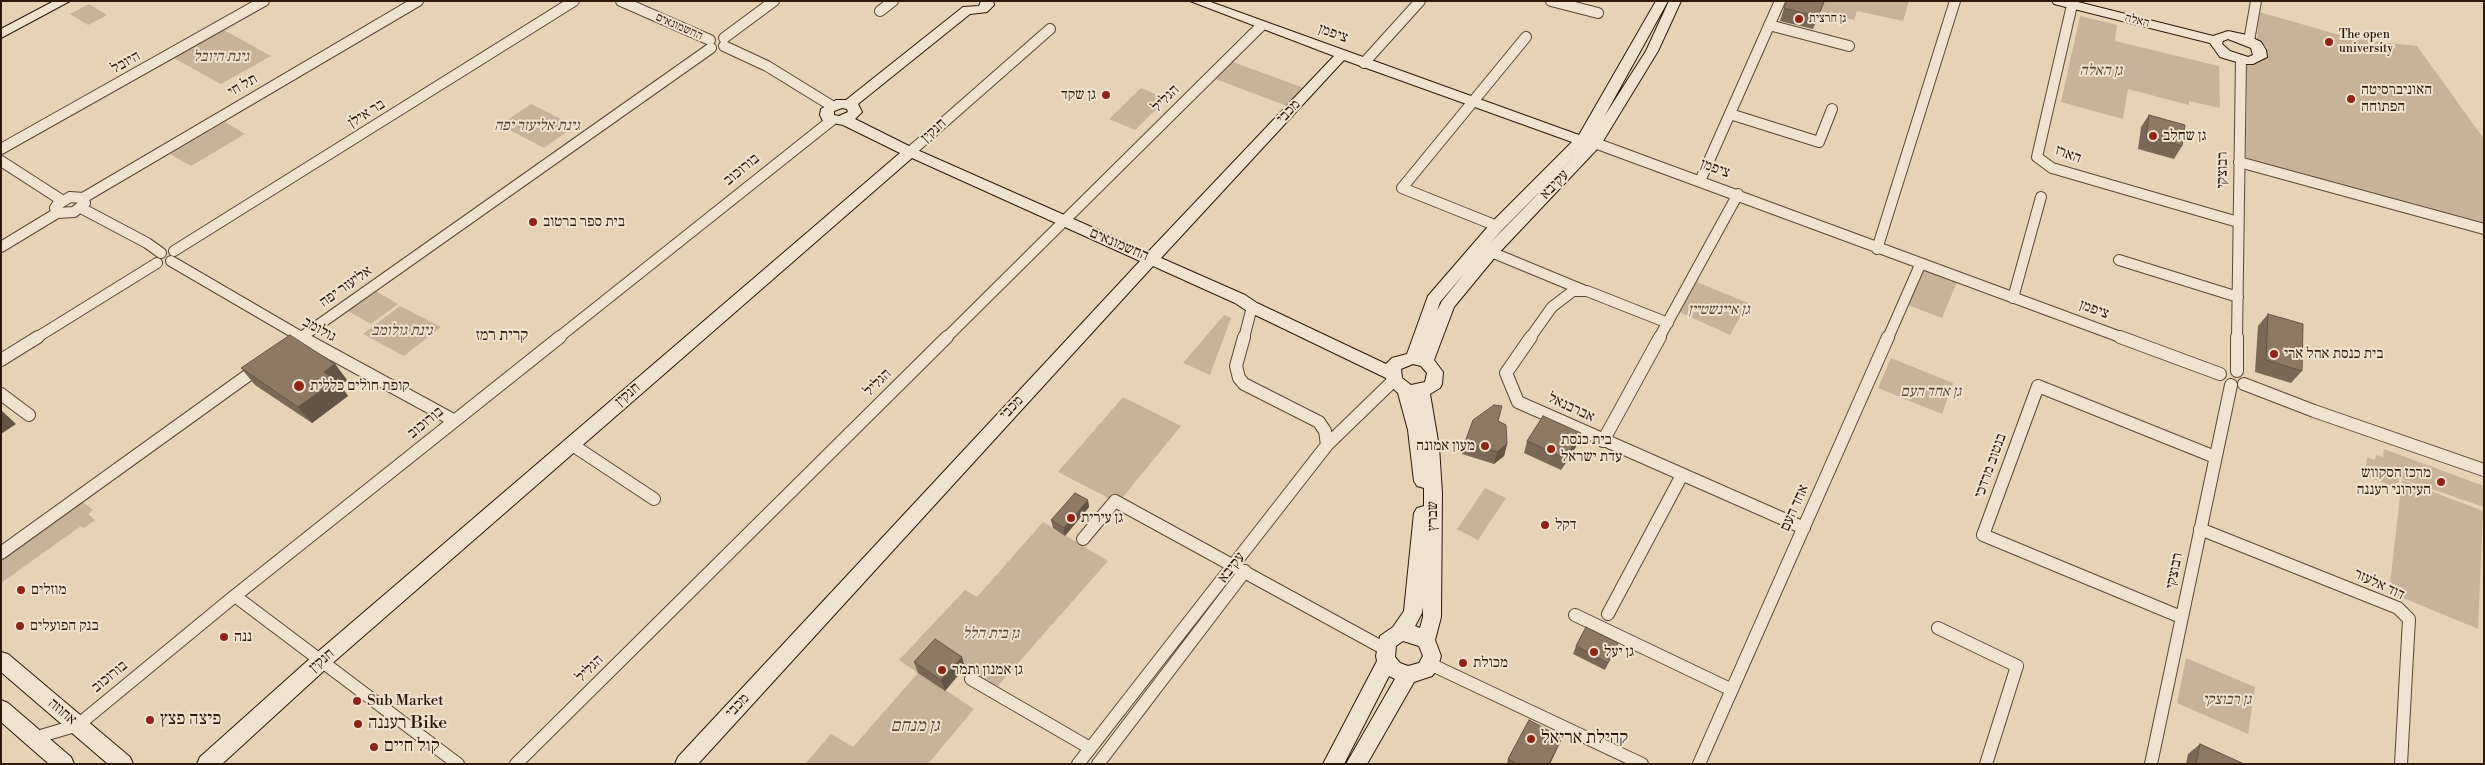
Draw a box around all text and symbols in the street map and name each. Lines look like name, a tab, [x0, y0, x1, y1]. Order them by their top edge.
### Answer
street label: החשמונאים	[653, 10, 705, 44]
street label: האלה	[2123, 11, 2151, 31]
place label: גן חרצית	[1809, 12, 1846, 26]
marker: גן חרצית	[1793, 13, 1805, 25]
street label: ציפמן	[1316, 20, 1350, 48]
place label: The open university	[2339, 28, 2393, 56]
marker: The open university	[2323, 36, 2335, 48]
street label: היובל	[108, 48, 144, 78]
park label: גינת היובל	[193, 48, 249, 66]
park label: גן האלה	[2080, 62, 2122, 80]
street label: תל חי	[225, 70, 261, 102]
street label: הגליל	[1148, 81, 1184, 117]
place label: האוניברסיטה הפתוחה	[2361, 81, 2432, 116]
place label: גן שקד	[1061, 86, 1096, 104]
marker: גן שקד	[1100, 89, 1112, 101]
marker: האוניברסיטה הפתוחה	[2345, 93, 2357, 105]
street label: בר אילן	[345, 96, 389, 132]
street label: מכבי	[1273, 96, 1305, 128]
street label: חנקין	[918, 115, 950, 147]
park label: גינת אליעזר יפה	[494, 117, 580, 135]
place label: גן שחלב	[2163, 127, 2207, 145]
marker: גן שחלב	[2147, 130, 2159, 142]
street label: הארז	[2052, 142, 2084, 168]
street label: בורוכוב	[720, 150, 764, 190]
street label: רבוצקי	[2214, 151, 2232, 189]
street label: ציפמן	[1698, 155, 1732, 183]
street label: עקיבא	[1537, 167, 1573, 203]
place label: בית ספר ברטוב	[543, 213, 625, 231]
marker: בית ספר ברטוב	[527, 216, 539, 228]
street label: החשמונאים	[1087, 224, 1151, 266]
street label: אליעזר יפה	[316, 262, 376, 312]
street label: ציפמן	[2077, 296, 2111, 324]
park label: גן איינשטיין	[1688, 301, 1750, 319]
street label: גולומב	[299, 313, 339, 347]
park label: גינת גולומב	[371, 322, 433, 340]
district label: קרית רמז	[476, 326, 528, 346]
place label: בית כנסת אהל ארי	[2284, 345, 2383, 363]
marker: בית כנסת אהל ארי	[2268, 348, 2280, 360]
street label: הגליל	[860, 365, 896, 401]
place label: קופת חולים כללית	[310, 377, 410, 395]
marker: קופת חולים כללית	[292, 379, 306, 393]
street label: חנקין	[612, 379, 644, 411]
park label: גן אחד העם	[1901, 383, 1961, 401]
street label: אברבנאל	[1545, 389, 1597, 427]
street label: מכבי	[996, 392, 1028, 424]
street label: בורוכוב	[404, 403, 448, 443]
place label: בית כנסת עדת ישראל	[1561, 431, 1622, 466]
street label: בנטוב מרדכי	[1971, 431, 2011, 501]
place label: מעון אמונה	[1416, 437, 1475, 455]
marker: מעון אמונה	[1479, 440, 1491, 452]
marker: בית כנסת עדת ישראל	[1545, 443, 1557, 455]
place label: מרכז הסקווש העירוני רעננה	[2356, 464, 2431, 499]
marker: מרכז הסקווש העירוני רעננה	[2435, 476, 2447, 488]
street label: אחד העם	[1777, 482, 1813, 534]
street label: שברץ	[1424, 501, 1442, 531]
place label: גן עירית	[1081, 509, 1123, 527]
marker: גן עירית	[1065, 512, 1077, 524]
place label: דקל	[1555, 516, 1577, 534]
marker: דקל	[1539, 519, 1551, 531]
street label: עקיבא	[1215, 549, 1249, 587]
street label: רבוצקי	[2162, 551, 2188, 591]
street label: דוד אלעזר	[2351, 565, 2407, 605]
place label: מוזלים	[31, 581, 66, 599]
marker: מוזלים	[15, 584, 27, 596]
place label: בנק הפועלים	[30, 617, 99, 635]
marker: בנק הפועלים	[14, 620, 26, 632]
park label: גן בית הלל	[963, 625, 1019, 643]
place label: ננה	[234, 628, 252, 646]
marker: ננה	[218, 631, 230, 643]
place label: גן יעל	[1604, 643, 1634, 661]
street label: חנקין	[306, 645, 338, 677]
marker: גן יעל	[1588, 646, 1600, 658]
street label: הגליל	[572, 651, 608, 687]
place label: מכולת	[1473, 654, 1508, 672]
street label: בורוכוב	[88, 657, 132, 697]
marker: מכולת	[1457, 657, 1469, 669]
place label: גן אמנון ותמר	[952, 661, 1023, 679]
marker: גן אמנון ותמר	[936, 664, 948, 676]
street label: מכבי	[722, 690, 754, 722]
park label: גן רבוצקי	[2203, 691, 2251, 709]
place label: Sub Market	[367, 692, 444, 710]
street label: אחוזה	[44, 695, 80, 729]
marker: Sub Market	[351, 695, 363, 707]
place label: פיצה פצץ	[160, 709, 221, 731]
place label: רעננה Bike	[368, 713, 447, 735]
marker: פיצה פצץ	[144, 714, 156, 726]
park label: גן מנחם	[890, 716, 940, 738]
marker: רעננה Bike	[352, 718, 364, 730]
place label: קהילת אריאל	[1541, 728, 1628, 750]
marker: קהילת אריאל	[1525, 733, 1537, 745]
place label: קול חיים	[384, 736, 440, 758]
marker: קול חיים	[368, 741, 380, 753]

